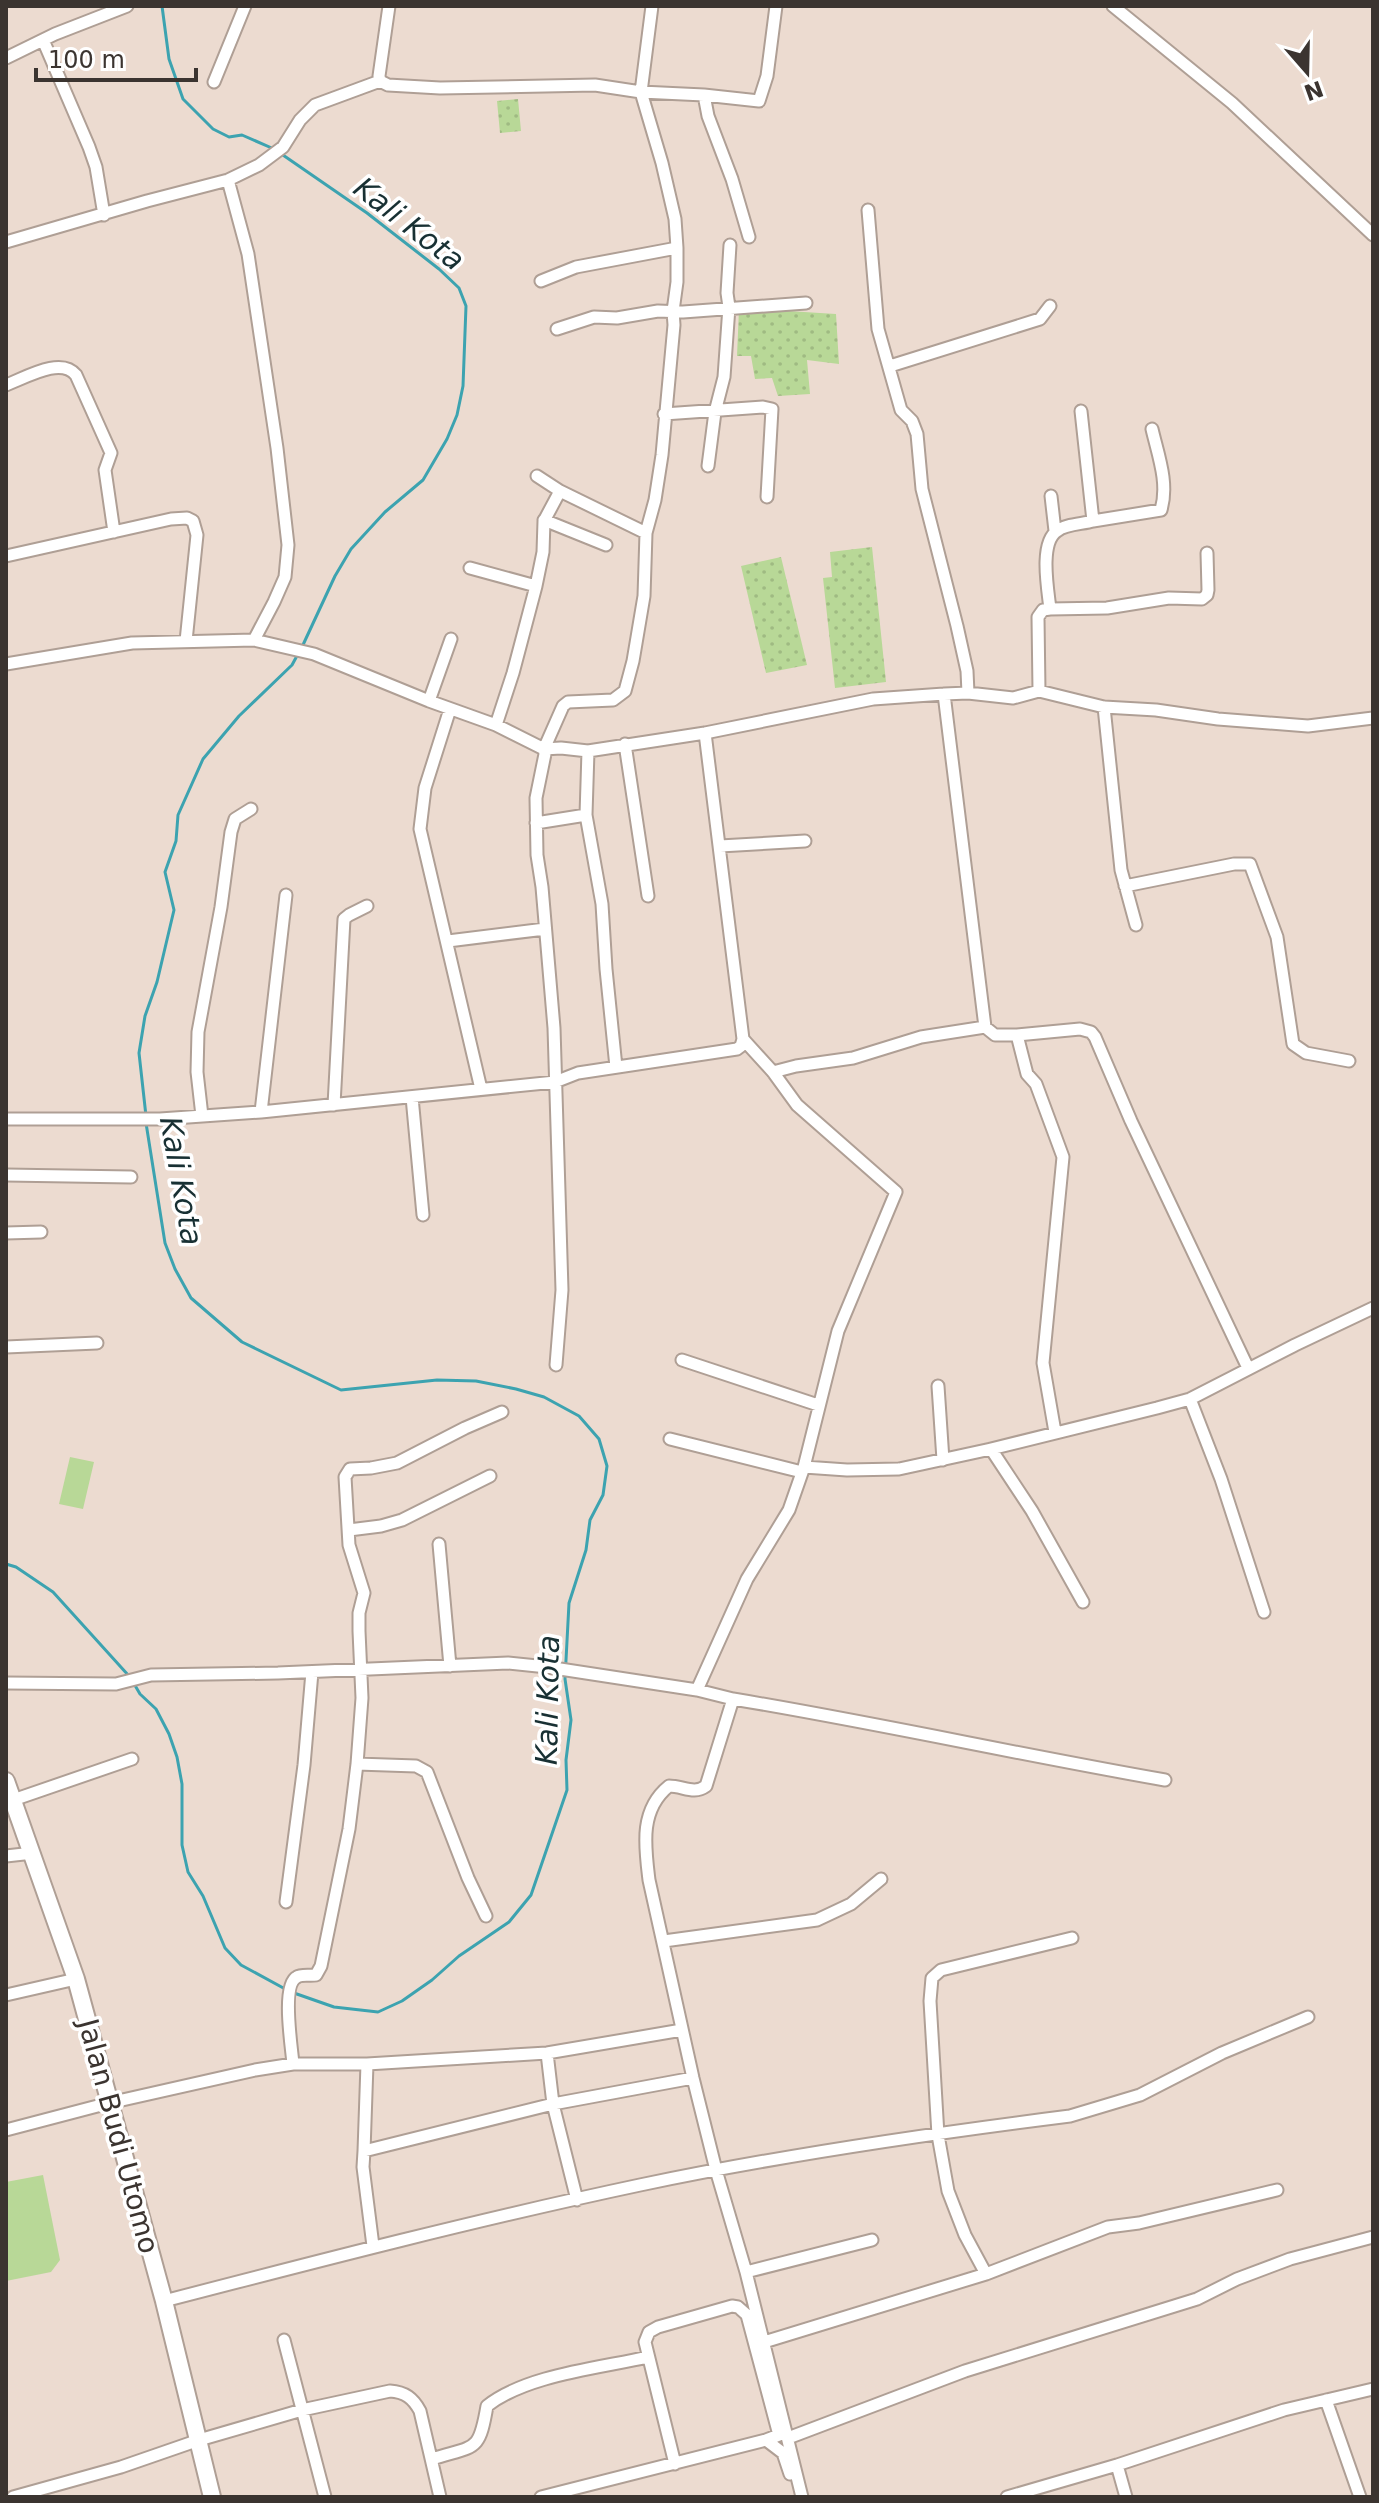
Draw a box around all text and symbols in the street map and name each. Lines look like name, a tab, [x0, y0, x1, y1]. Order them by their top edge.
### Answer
scale bar	[36, 32, 196, 82]
north arrow	[1267, 32, 1347, 112]
text: 100 m	[48, 46, 125, 74]
text: N	[1301, 75, 1327, 105]
water label: Kali Kota	[347, 170, 471, 278]
water label: Kali Kota	[153, 1114, 210, 1248]
water label: Kali Kota	[529, 1635, 566, 1765]
street label: Jalan Budi Utomo	[71, 2013, 166, 2257]

